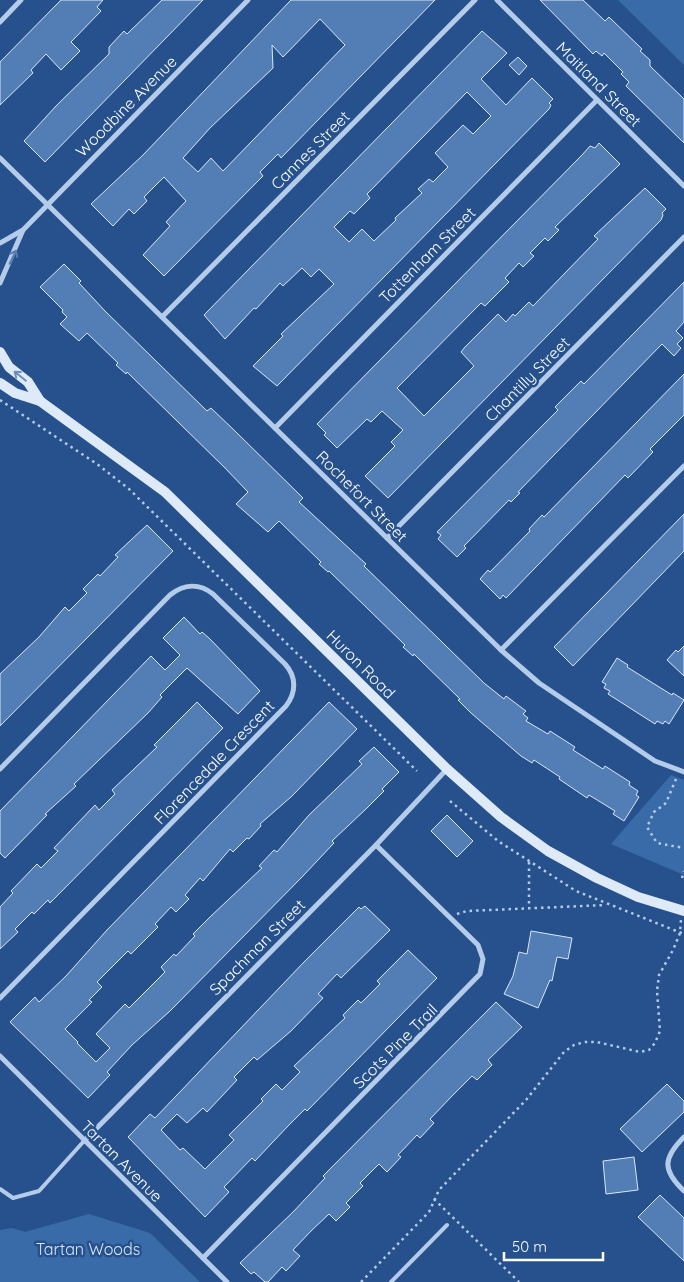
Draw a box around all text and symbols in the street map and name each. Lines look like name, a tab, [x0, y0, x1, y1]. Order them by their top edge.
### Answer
street label: Maitland Street	[552, 37, 646, 131]
street label: Woodbine Avenue	[71, 51, 181, 161]
street label: Cannes Street	[266, 106, 354, 194]
street label: Tottenham Street	[375, 203, 479, 307]
one-way arrow	[8, 250, 18, 265]
street label: Chantilly Street	[480, 332, 574, 426]
one-way arrow	[14, 371, 27, 382]
street label: Rochefort Street	[312, 446, 412, 546]
street label: Huron Road	[322, 625, 400, 703]
street label: Florencedale Crescent	[150, 696, 278, 828]
street label: Spachman Street	[205, 895, 309, 999]
street label: Scots Pine Trail	[348, 999, 442, 1093]
street label: Tartan Avenue	[77, 1116, 167, 1206]
scale bar	[504, 1230, 603, 1262]
text: 50 m	[512, 1237, 547, 1256]
park label: Tartan Woods	[36, 1239, 140, 1259]

